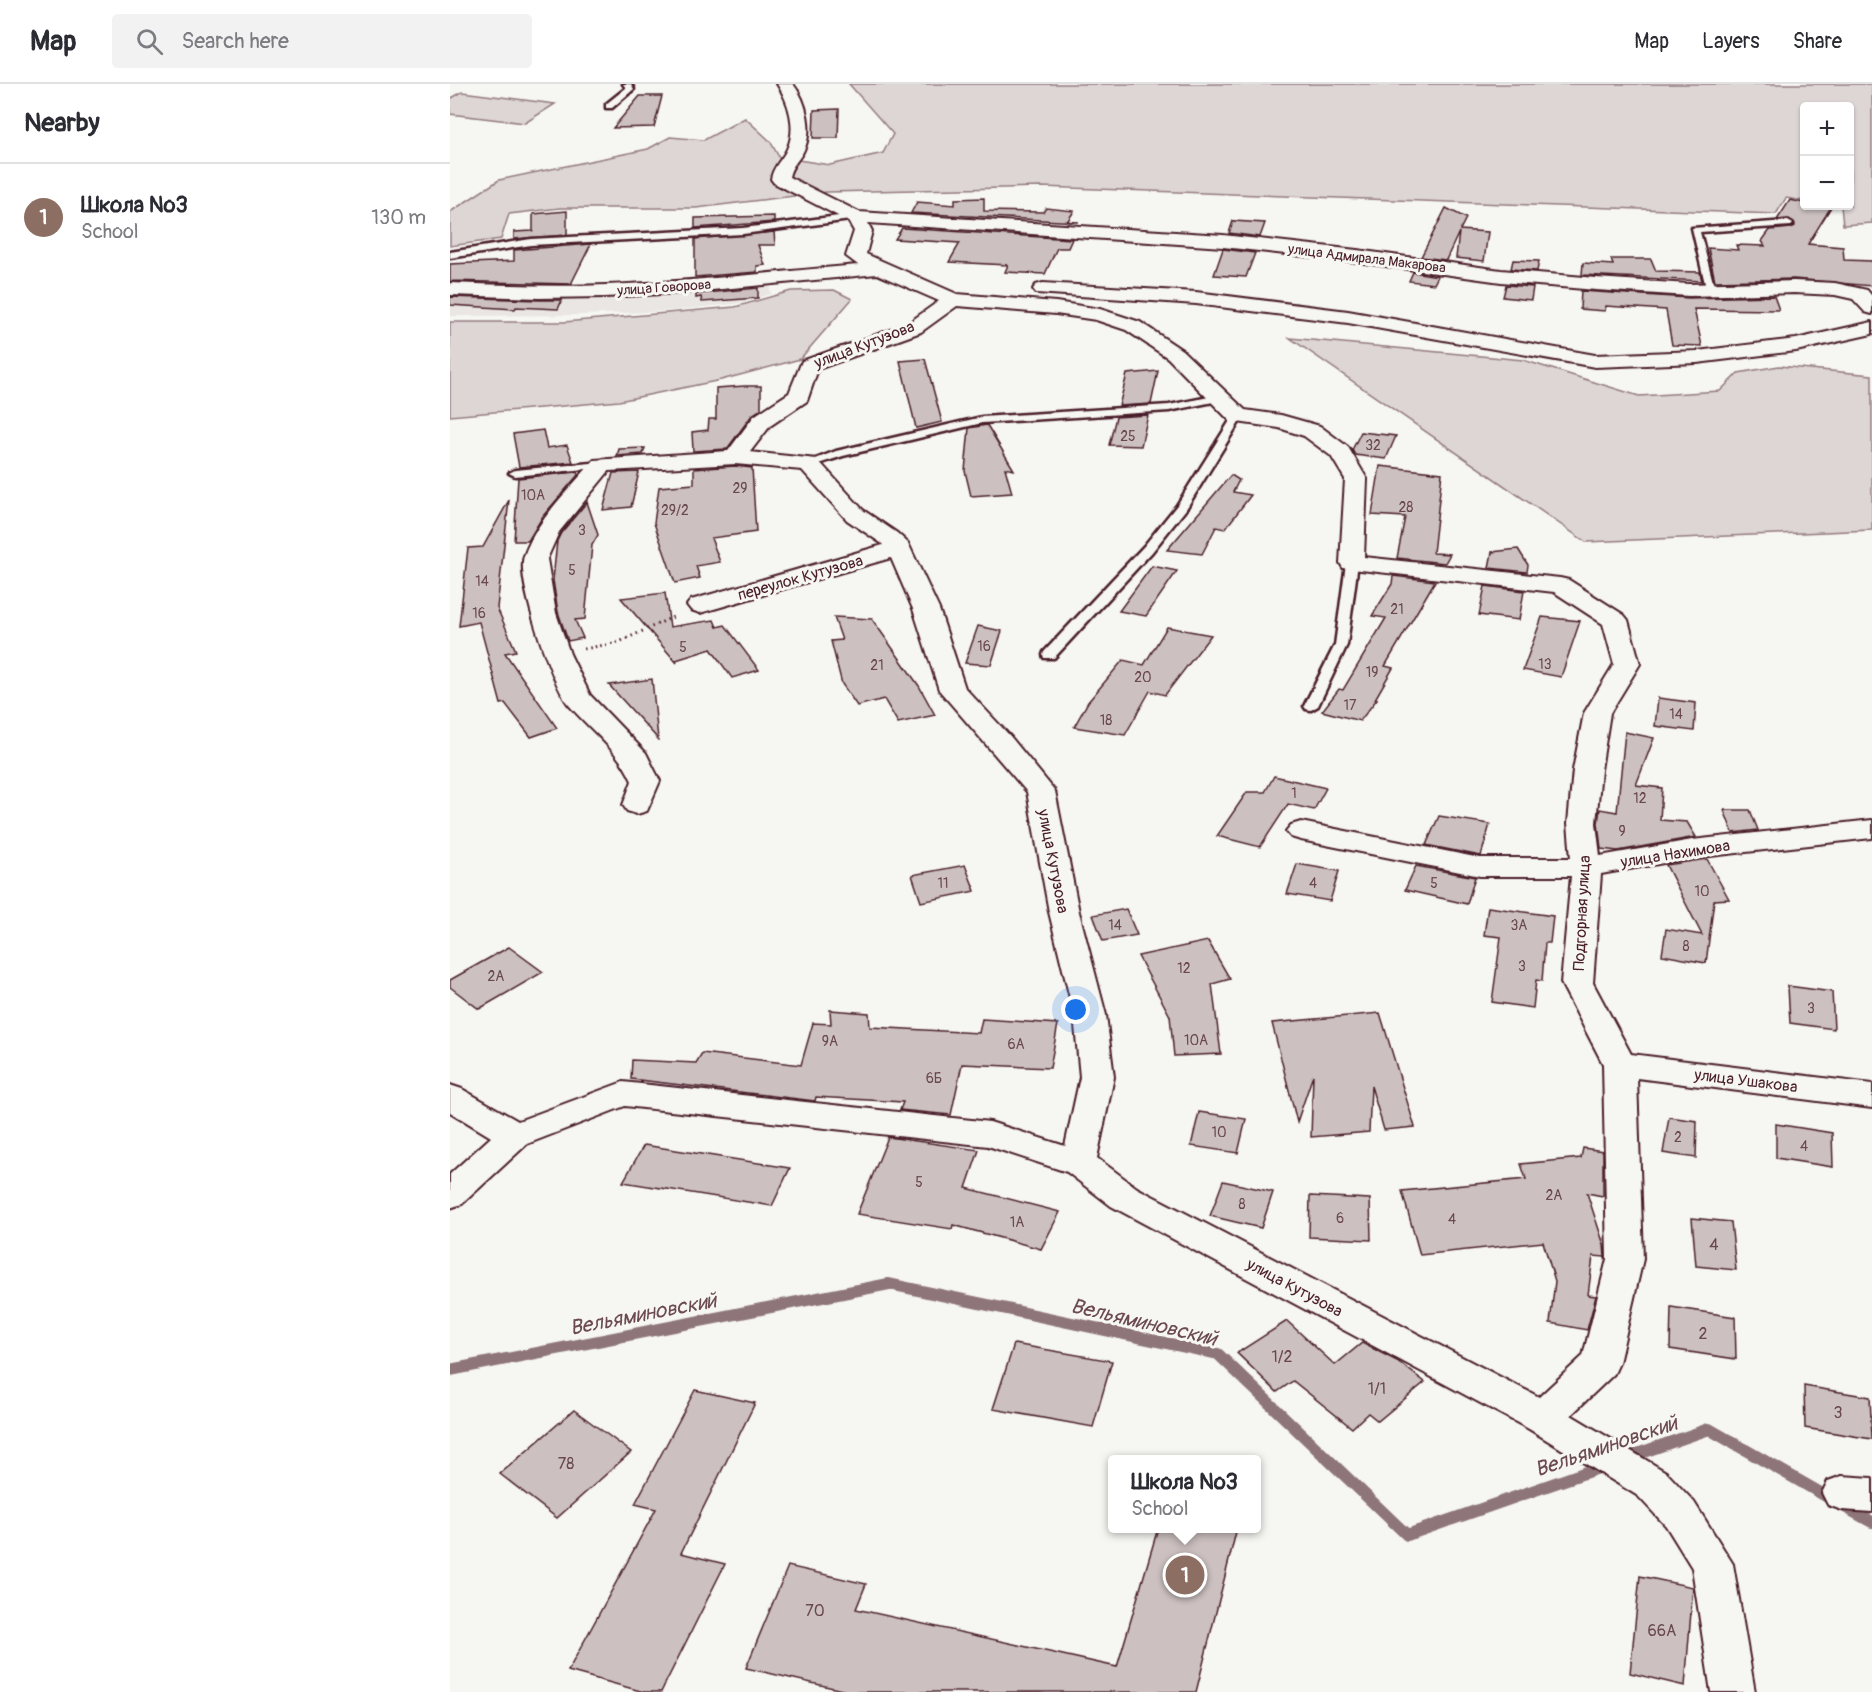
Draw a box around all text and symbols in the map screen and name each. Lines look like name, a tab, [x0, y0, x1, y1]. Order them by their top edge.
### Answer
search box	[112, 14, 532, 68]
text: Map	[30, 24, 76, 59]
icon: search	[133, 25, 166, 58]
text: Search here	[181, 27, 289, 55]
text: Map	[1634, 28, 1669, 55]
text: Layers	[1702, 28, 1760, 55]
text: Share	[1793, 28, 1842, 55]
map controls	[1800, 102, 1854, 210]
button: +	[1800, 102, 1854, 156]
text: Nearby	[24, 107, 100, 139]
button: −	[1800, 156, 1854, 210]
text: Школа №3	[81, 191, 188, 219]
text: 1	[40, 205, 47, 230]
text: 130 m	[371, 205, 426, 230]
text: School	[81, 219, 138, 244]
street label: улица Адмирала Макарова	[1286, 240, 1447, 277]
street label: улица Говорова	[616, 276, 712, 299]
street label: улица Кутузова	[810, 317, 917, 374]
house number: 25	[1120, 428, 1136, 445]
house number: 32	[1365, 437, 1381, 454]
house number: 29	[732, 480, 748, 497]
house number: 10А	[521, 487, 545, 504]
house number: 28	[1399, 499, 1413, 516]
house number: 29/2	[661, 502, 689, 519]
house number: 3	[578, 522, 586, 539]
street label: переулок Кутузова	[735, 550, 865, 605]
house number: 5	[568, 562, 576, 579]
house number: 14	[475, 573, 489, 590]
house number: 21	[1390, 601, 1404, 618]
house number: 16	[472, 605, 486, 622]
house number: 16	[977, 638, 991, 655]
house number: 5	[679, 639, 687, 656]
house number: 13	[1538, 656, 1552, 673]
house number: 21	[870, 657, 884, 674]
house number: 19	[1366, 664, 1378, 681]
house number: 20	[1134, 669, 1152, 686]
house number: 17	[1344, 697, 1357, 714]
house number: 14	[1669, 706, 1683, 723]
house number: 18	[1100, 712, 1112, 729]
house number: 1	[1291, 785, 1297, 802]
house number: 12	[1633, 790, 1647, 807]
street label: улица Кутузова	[1033, 806, 1073, 915]
house number: 9	[1618, 823, 1626, 840]
street label: улица Нахимова	[1618, 835, 1731, 873]
street label: Подгорная улица	[1569, 855, 1595, 971]
house number: 11	[938, 875, 948, 892]
house number: 4	[1309, 875, 1317, 892]
house number: 5	[1430, 875, 1438, 892]
house number: 10	[1694, 883, 1710, 900]
house number: 14	[1108, 917, 1122, 934]
house number: 3А	[1511, 917, 1527, 934]
house number: 8	[1682, 938, 1690, 955]
house number: 3	[1518, 958, 1526, 975]
house number: 12	[1177, 960, 1191, 977]
house number: 2А	[488, 968, 504, 985]
your location	[1061, 995, 1090, 1024]
house number: 3	[1807, 1000, 1815, 1017]
house number: 10А	[1184, 1032, 1208, 1049]
house number: 9А	[822, 1033, 838, 1050]
house number: 6А	[1007, 1036, 1025, 1053]
street label: улица Ушакова	[1692, 1065, 1799, 1097]
house number: 6Б	[926, 1070, 942, 1087]
house number: 10	[1211, 1124, 1227, 1141]
house number: 2	[1674, 1129, 1682, 1146]
house number: 4	[1800, 1138, 1808, 1155]
house number: 5	[915, 1174, 923, 1191]
house number: 2А	[1546, 1187, 1562, 1204]
house number: 8	[1238, 1196, 1246, 1213]
house number: 6	[1336, 1210, 1344, 1227]
house number: 4	[1448, 1211, 1456, 1228]
house number: 1А	[1010, 1214, 1024, 1231]
house number: 4	[1709, 1235, 1719, 1255]
street label: улица Кутузова	[1242, 1254, 1346, 1322]
water label: Вельяминовский	[567, 1287, 721, 1342]
water label: Вельяминовский	[1068, 1293, 1221, 1353]
house number: 2	[1699, 1324, 1708, 1344]
house number: 1/2	[1272, 1347, 1293, 1367]
house number: 1/1	[1368, 1379, 1386, 1399]
house number: 3	[1834, 1403, 1843, 1423]
water label: Вельяминовский	[1531, 1409, 1683, 1483]
house number: 78	[558, 1454, 574, 1474]
popup	[1108, 1455, 1261, 1533]
text: Школа №3	[1131, 1468, 1238, 1496]
text: School	[1131, 1496, 1189, 1521]
pin: 1	[1166, 1552, 1204, 1598]
house number: 70	[805, 1601, 825, 1621]
house number: 66А	[1647, 1621, 1677, 1641]

